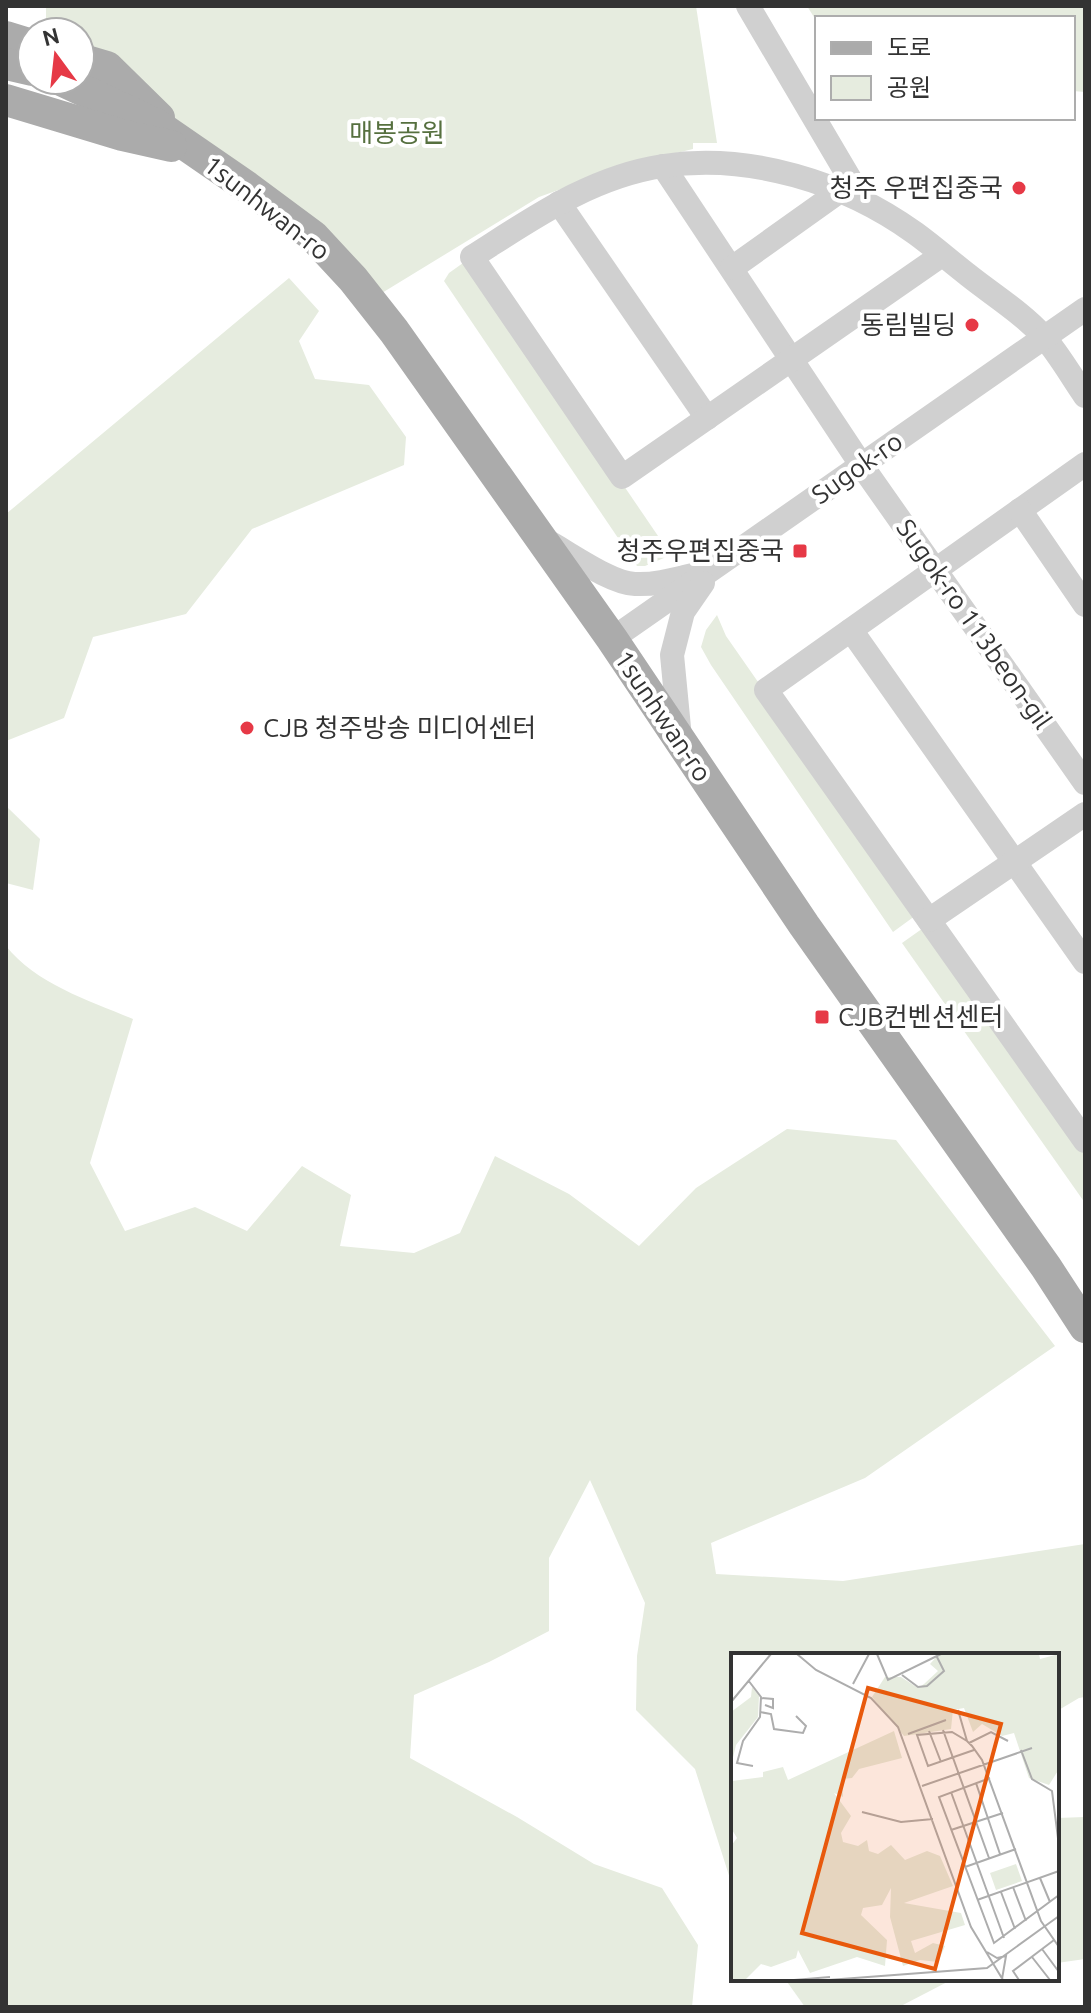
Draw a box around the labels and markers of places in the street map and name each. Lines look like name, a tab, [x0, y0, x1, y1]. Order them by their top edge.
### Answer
place label: 청주 우편집중국	[830, 173, 1003, 202]
marker: 청주 우편집중국	[1010, 179, 1028, 197]
place label: 동림빌딩	[860, 310, 956, 339]
marker: 동림빌딩	[963, 316, 981, 334]
place label: 청주우편집중국	[617, 536, 784, 565]
marker: 청주우편집중국	[791, 542, 809, 560]
place label: CJB 청주방송 미디어센터	[263, 713, 536, 742]
marker: CJB 청주방송 미디어센터	[238, 719, 256, 737]
place label: CJB컨벤션센터	[838, 1002, 1003, 1031]
marker: CJB컨벤션센터	[813, 1008, 831, 1026]

